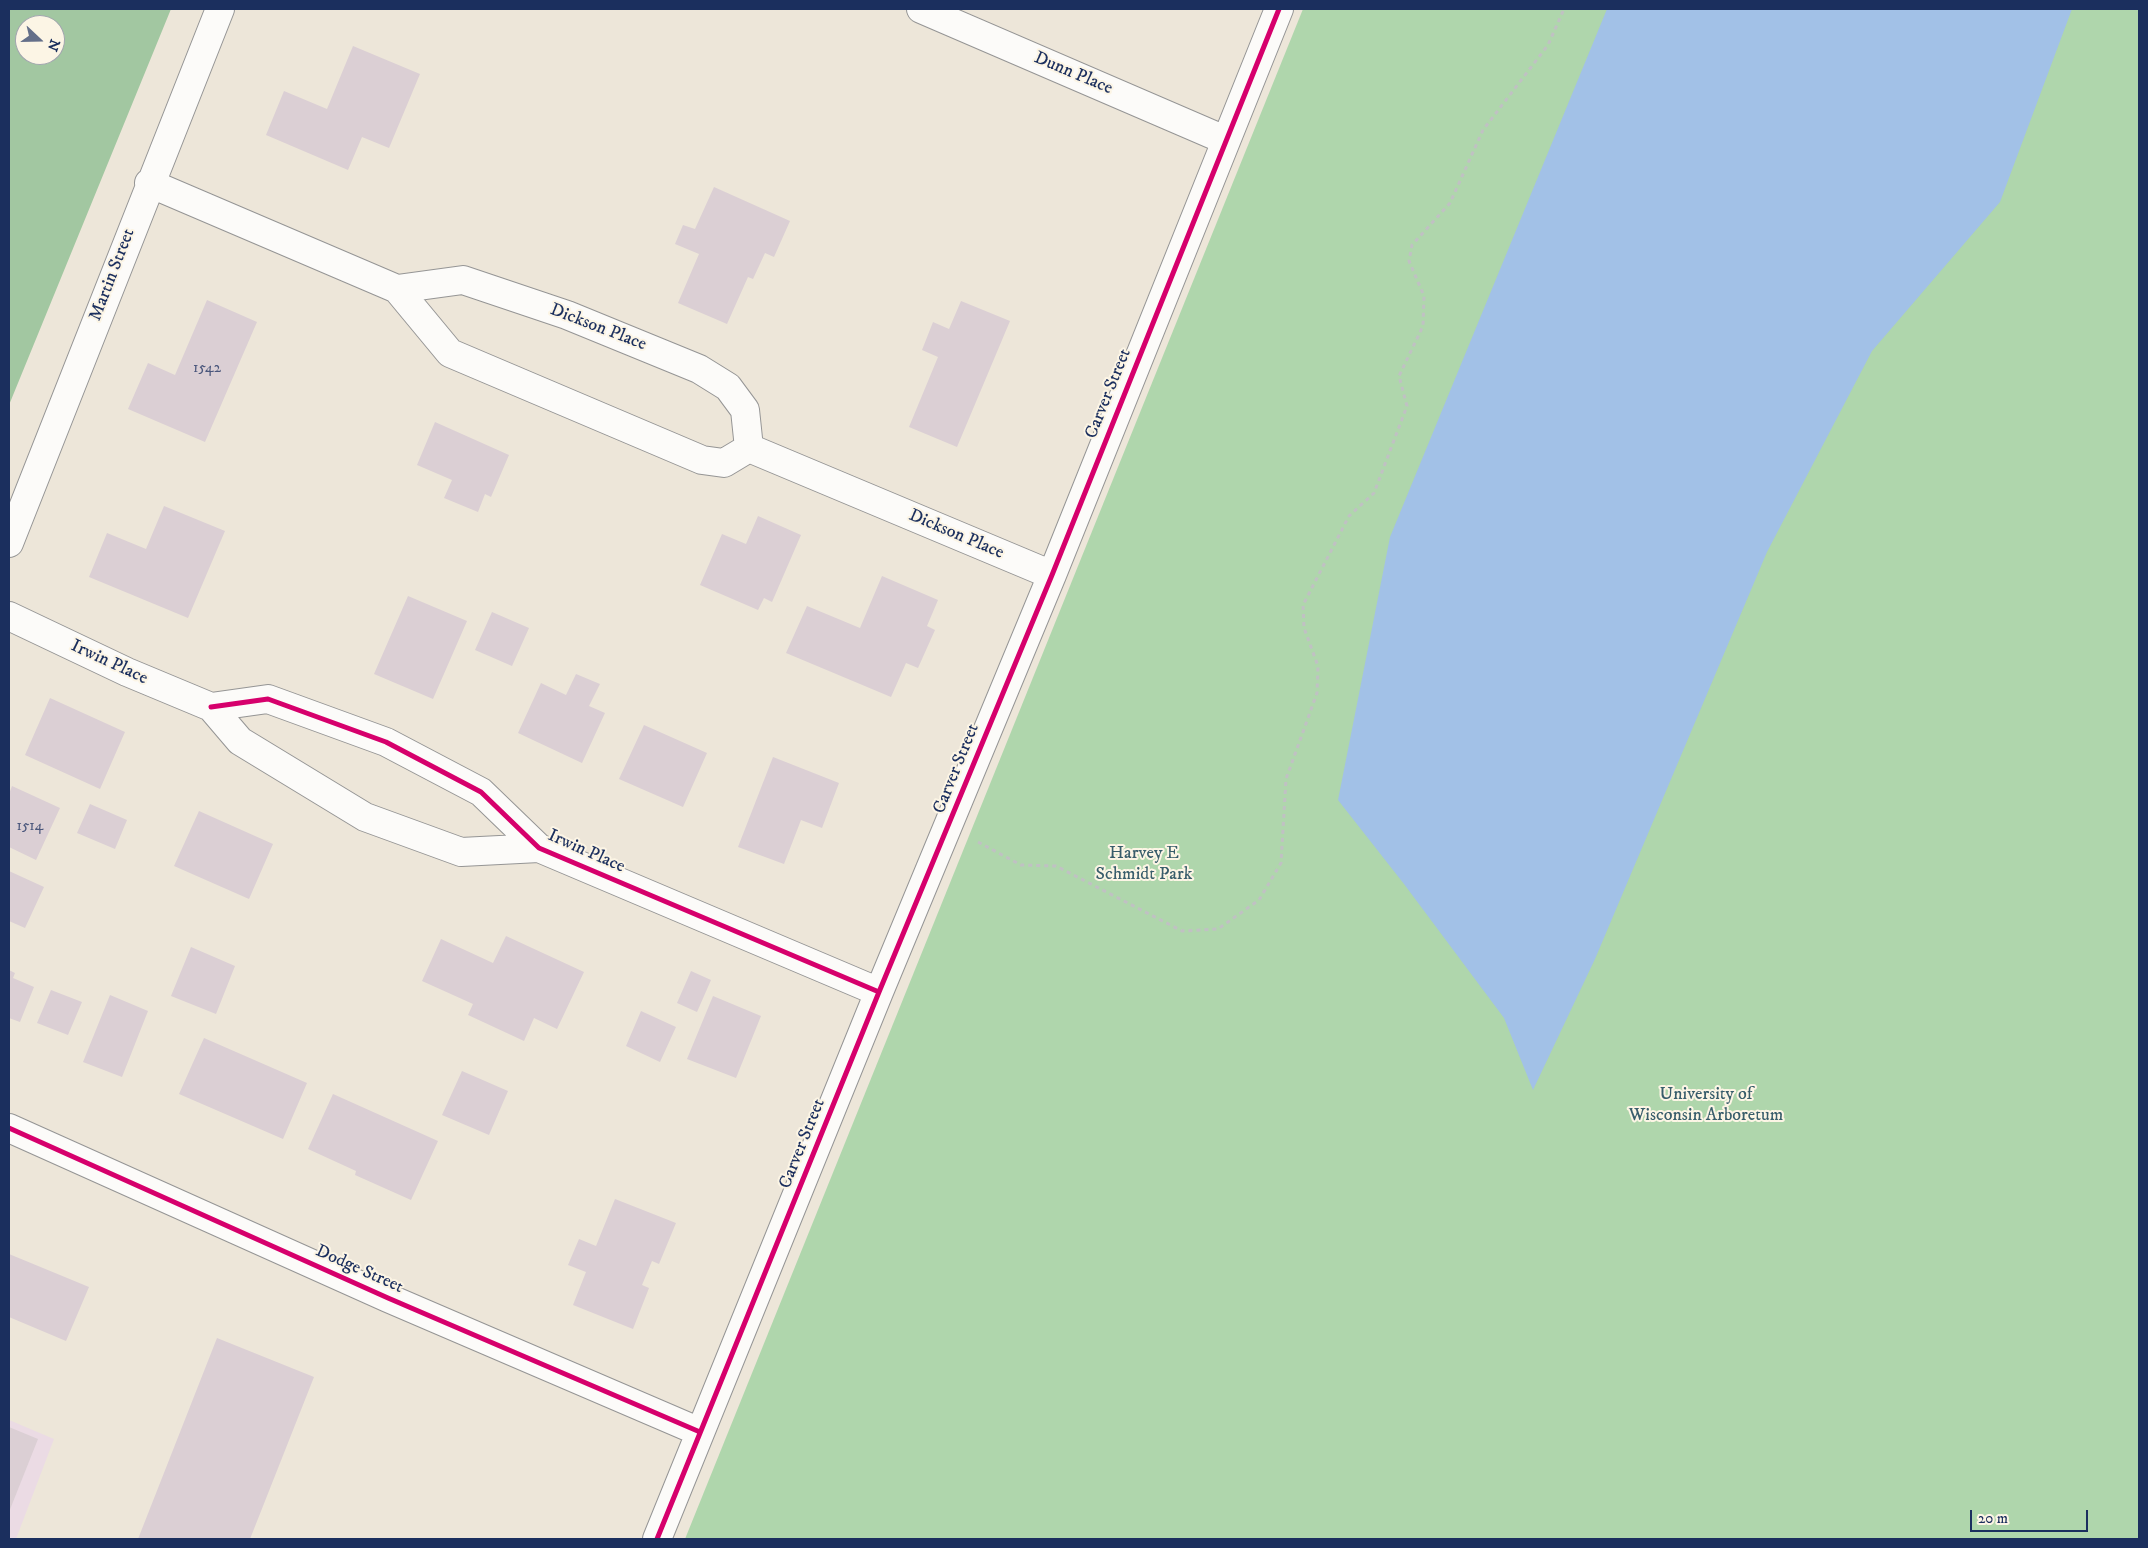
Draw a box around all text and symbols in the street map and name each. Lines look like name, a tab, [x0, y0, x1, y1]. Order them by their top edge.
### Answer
north arrow	[15, 15, 65, 65]
text: N	[43, 36, 64, 54]
street label: Dunn Place	[1030, 48, 1116, 100]
street label: Martin Street	[86, 226, 140, 324]
street label: Dickson Place	[547, 300, 649, 356]
street label: Carver Street	[1081, 346, 1137, 442]
house number: 1542	[193, 360, 221, 378]
street label: Dickson Place	[905, 505, 1007, 565]
street label: Irwin Place	[67, 636, 151, 690]
street label: Carver Street	[929, 721, 985, 817]
house number: 1514	[16, 818, 44, 836]
street label: Irwin Place	[544, 825, 628, 879]
park label: Harvey E Schmidt Park	[1095, 843, 1193, 886]
park label: University of Wisconsin Arboretum	[1629, 1084, 1783, 1126]
street label: Carver Street	[775, 1096, 831, 1192]
street label: Dodge Street	[312, 1241, 406, 1299]
scale bar	[1973, 1500, 2090, 1532]
text: 20 m	[1978, 1509, 2008, 1528]

